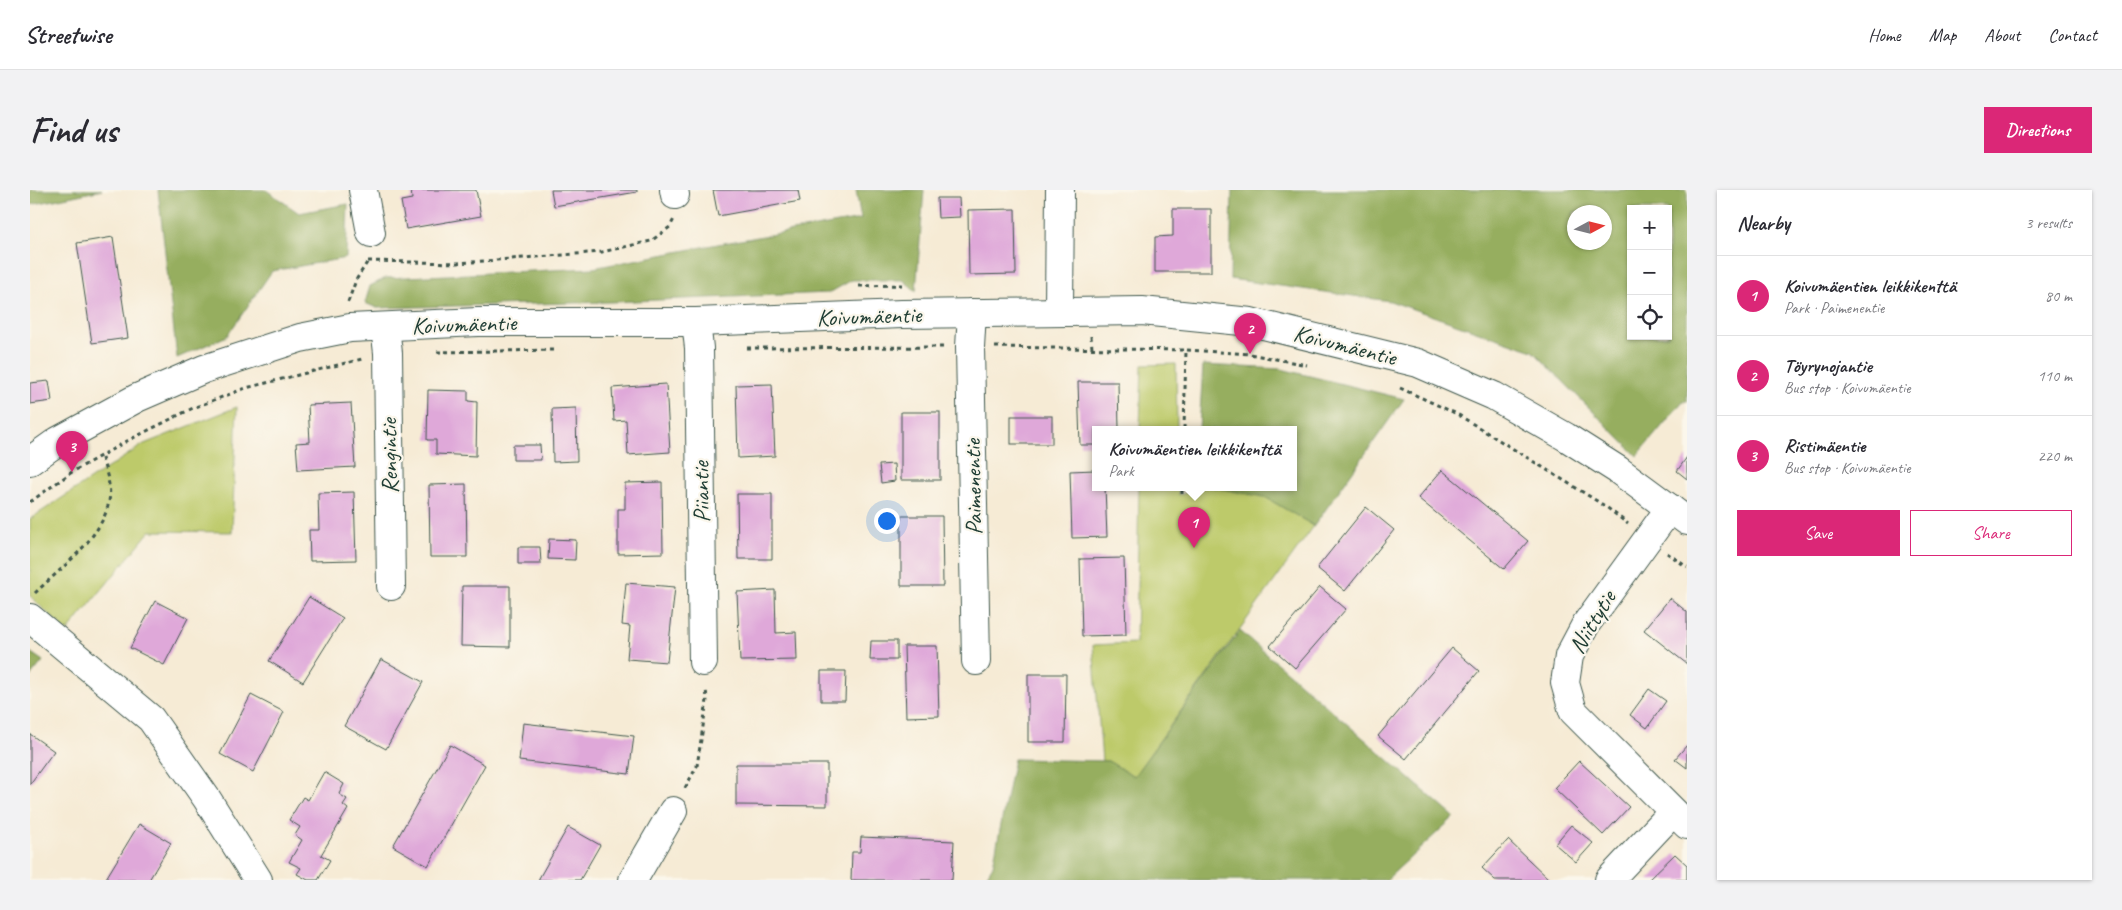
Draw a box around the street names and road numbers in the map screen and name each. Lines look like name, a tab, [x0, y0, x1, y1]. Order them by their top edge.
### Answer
street label: Koivumäentie	[816, 299, 924, 333]
street label: Koivumäentie	[411, 307, 519, 341]
street label: Koivumäentie	[1291, 318, 1401, 373]
street label: Rengintie	[373, 416, 405, 494]
street label: Paimenentie	[957, 437, 989, 535]
street label: Piiantie	[685, 459, 717, 523]
street label: Niittytie	[1562, 583, 1624, 659]

